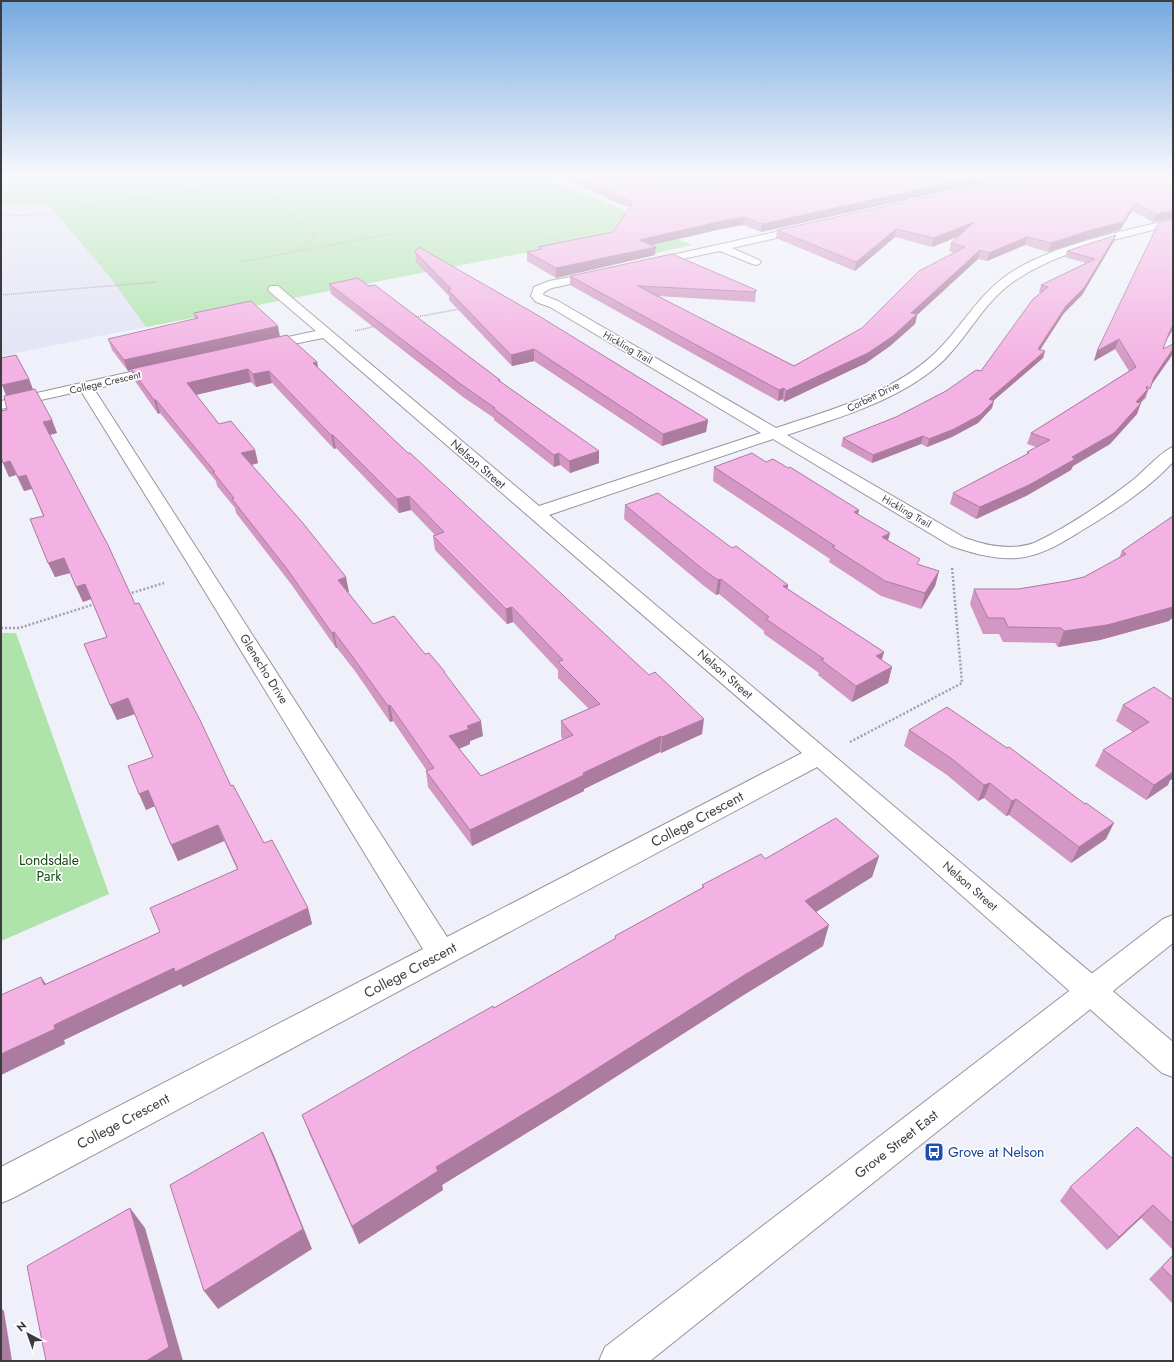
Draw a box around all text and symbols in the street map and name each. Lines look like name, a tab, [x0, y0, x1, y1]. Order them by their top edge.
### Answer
street label: Hickling Trail	[600, 327, 655, 368]
street label: College Crescent	[68, 367, 143, 398]
street label: Corbett Drive	[844, 377, 902, 416]
street label: Nelson Street	[446, 435, 510, 493]
street label: Hickling Trail	[879, 491, 934, 532]
street label: Glenecho Drive	[235, 630, 293, 708]
street label: Nelson Street	[693, 645, 757, 703]
street label: College Crescent	[647, 786, 747, 852]
park label: Londsdale Park	[19, 850, 79, 886]
street label: Nelson Street	[938, 857, 1002, 915]
street label: College Crescent	[360, 937, 460, 1003]
street label: College Crescent	[73, 1088, 173, 1154]
street label: Grove Street East	[850, 1105, 943, 1183]
bus stop icon: Grove at Nelson	[923, 1141, 945, 1163]
place label: Grove at Nelson	[948, 1142, 1044, 1162]
north arrow	[8, 1314, 48, 1354]
text: N	[13, 1318, 30, 1335]

